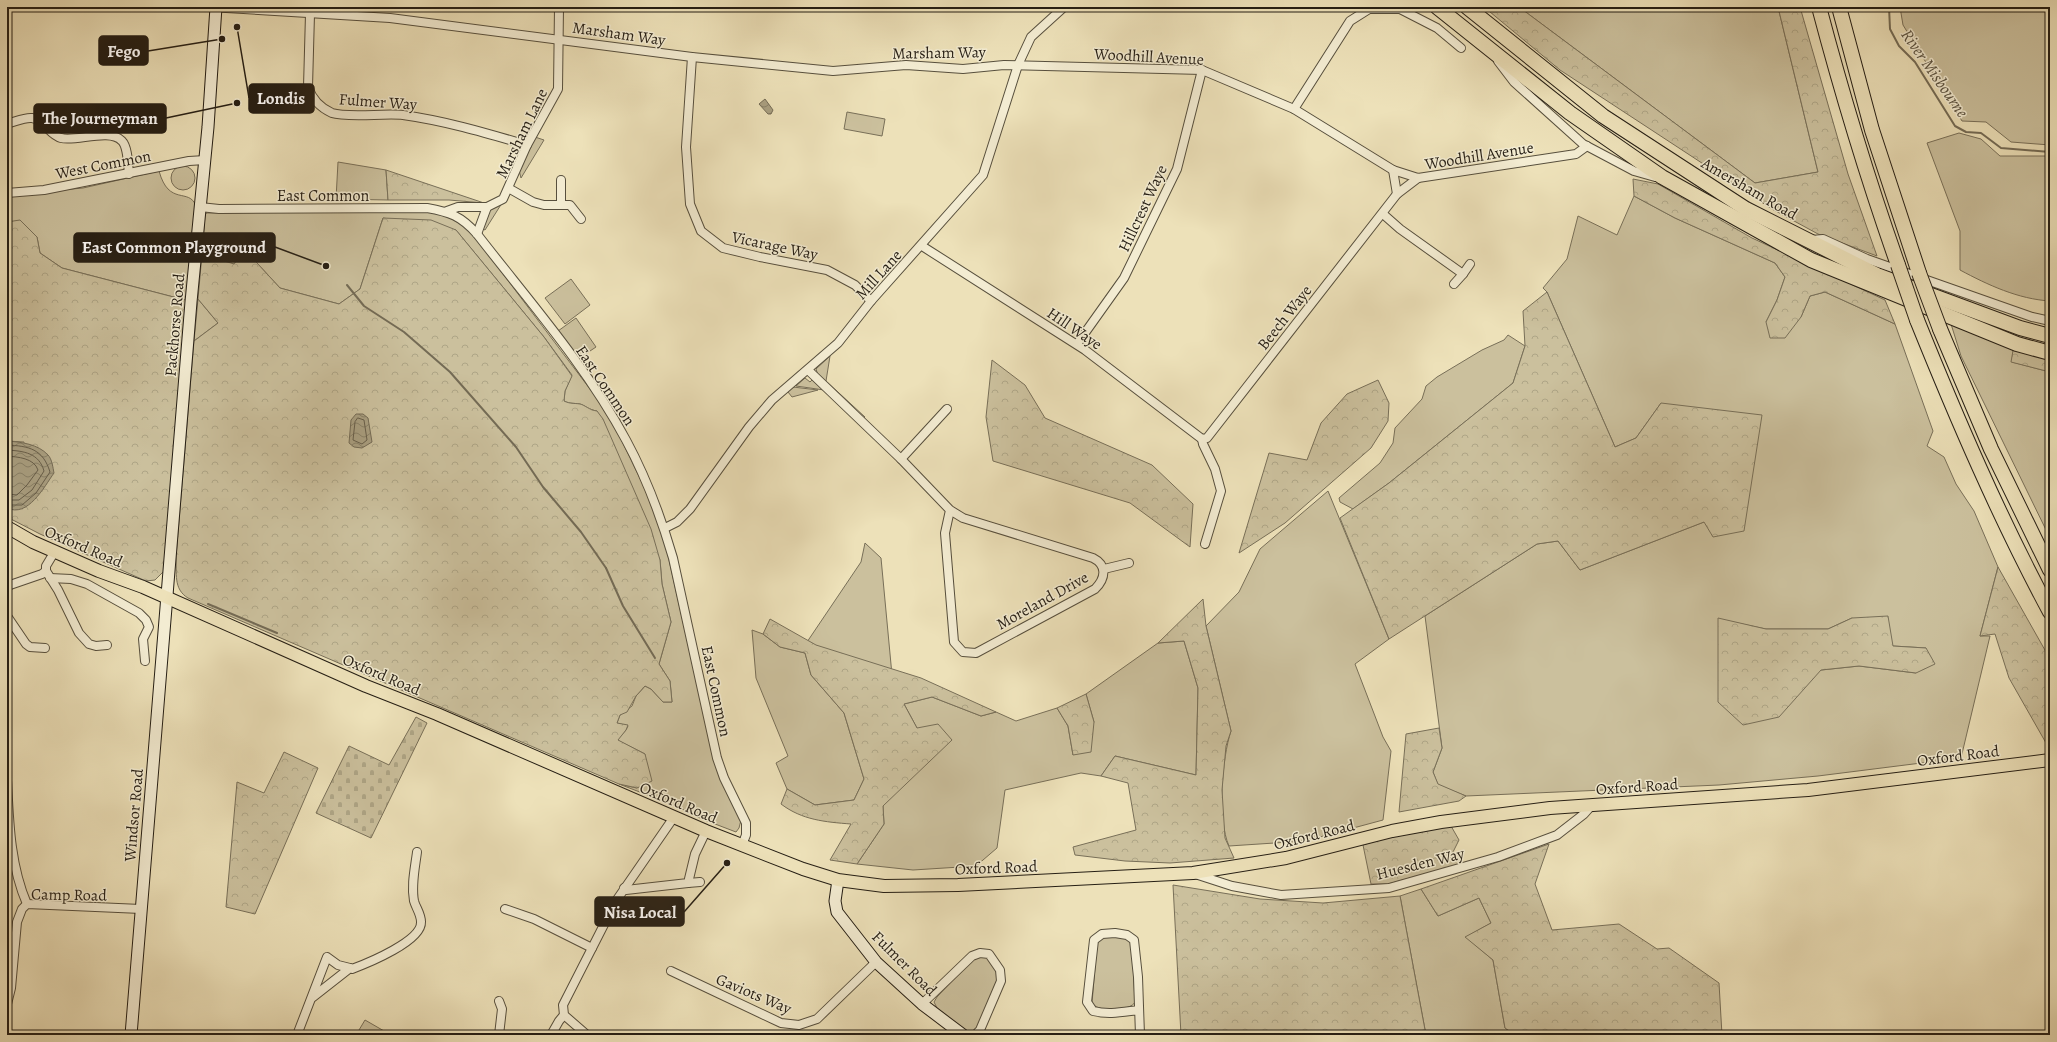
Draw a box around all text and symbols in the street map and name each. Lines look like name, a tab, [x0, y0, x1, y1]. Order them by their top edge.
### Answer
street label: Marsham Way	[571, 17, 668, 52]
water label: River Misbourne	[1896, 24, 1974, 122]
callout: Fego	[99, 36, 148, 65]
text: Fego	[107, 40, 141, 63]
street label: Marsham Way	[892, 41, 987, 65]
street label: Woodhill Avenue	[1092, 43, 1204, 71]
callout: Londis	[249, 84, 314, 113]
street label: Marsham Lane	[491, 85, 553, 182]
text: Londis	[257, 87, 305, 110]
street label: Fulmer Way	[338, 88, 419, 116]
callout: The Journeyman	[34, 104, 166, 133]
text: The Journeyman	[42, 107, 158, 130]
street label: Woodhill Avenue	[1422, 137, 1535, 176]
street label: West Common	[53, 145, 153, 185]
street label: Amersham Road	[1696, 152, 1802, 226]
street label: Hillcrest Waye	[1113, 161, 1173, 256]
street label: East Common	[277, 185, 369, 207]
street label: Vicarage Way	[729, 226, 821, 266]
callout: East Common Playground	[74, 233, 275, 262]
text: East Common Playground	[82, 236, 267, 259]
street label: Mill Lane	[850, 245, 907, 304]
street label: Packhorse Road	[160, 272, 190, 378]
street label: Beech Waye	[1252, 280, 1317, 355]
street label: Hill Waye	[1042, 302, 1106, 355]
street label: East Common	[570, 341, 640, 430]
street label: Oxford Road	[41, 521, 126, 573]
street label: Moreland Drive	[992, 566, 1092, 635]
street label: East Common	[696, 644, 736, 739]
street label: Oxford Road	[339, 649, 424, 701]
street label: Oxford Road	[1916, 740, 2001, 772]
street label: Windsor Road	[119, 767, 149, 863]
street label: Oxford Road	[1595, 773, 1679, 801]
street label: Oxford Road	[636, 777, 721, 829]
street label: Oxford Road	[1271, 814, 1357, 856]
street label: Huesden Way	[1374, 842, 1467, 886]
street label: Oxford Road	[954, 856, 1038, 880]
street label: Camp Road	[31, 883, 107, 907]
callout: Nisa Local	[595, 897, 684, 926]
text: Nisa Local	[604, 901, 677, 924]
street label: Fulmer Road	[867, 926, 942, 1001]
street label: Gaviots Way	[712, 968, 796, 1020]

